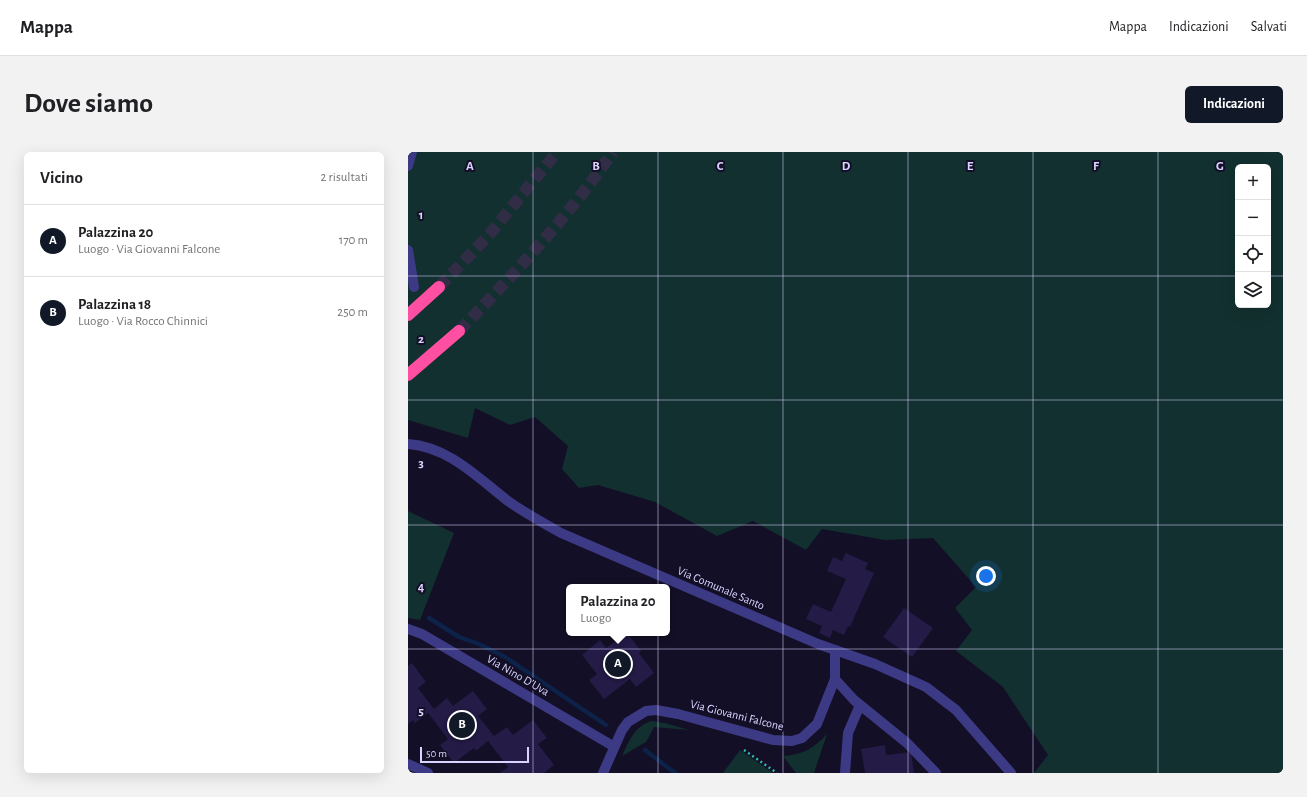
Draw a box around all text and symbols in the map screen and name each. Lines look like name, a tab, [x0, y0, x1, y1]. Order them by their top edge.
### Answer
text: Mappa	[20, 18, 73, 37]
text: Mappa	[1109, 20, 1147, 34]
text: Indicazioni	[1169, 20, 1229, 34]
text: Salvati	[1251, 20, 1287, 34]
button: Indicazioni	[1185, 86, 1283, 123]
text: Dove siamo	[24, 90, 153, 118]
text: A	[466, 160, 474, 173]
text: B	[592, 160, 600, 173]
text: C	[717, 160, 724, 173]
text: D	[842, 160, 851, 173]
text: E	[967, 160, 974, 173]
text: F	[1093, 160, 1100, 173]
text: G	[1216, 160, 1224, 173]
map controls	[1235, 164, 1271, 308]
button: +	[1235, 164, 1271, 200]
text: Vicino	[40, 169, 83, 186]
text: 2 risultati	[320, 171, 368, 184]
button: −	[1235, 200, 1271, 236]
text: 1	[419, 209, 423, 222]
text: Palazzina 20	[78, 225, 153, 240]
text: A	[49, 234, 57, 247]
text: 170 m	[339, 234, 368, 247]
button: locate	[1235, 236, 1271, 272]
text: Luogo · Via Giovanni Falcone	[78, 243, 220, 256]
button: layers	[1235, 272, 1271, 308]
text: Palazzina 18	[78, 297, 151, 312]
text: B	[49, 306, 57, 319]
text: 250 m	[337, 306, 368, 319]
text: Luogo · Via Rocco Chinnici	[78, 315, 208, 328]
text: 2	[418, 333, 424, 346]
text: 3	[418, 457, 424, 470]
street label: Via Comunale Santo	[676, 564, 766, 612]
your location	[976, 566, 996, 586]
text: 4	[418, 581, 425, 594]
popup	[566, 584, 670, 636]
text: Palazzina 20	[580, 594, 656, 609]
text: Luogo	[580, 612, 611, 625]
pin: A	[605, 649, 631, 679]
street label: Via Nino D'Uva	[485, 652, 552, 698]
street label: Via Giovanni Falcone	[689, 698, 785, 732]
text: 5	[418, 705, 424, 718]
pin: B	[449, 710, 475, 740]
scale bar	[420, 745, 529, 764]
text: 50 m	[426, 748, 447, 759]

